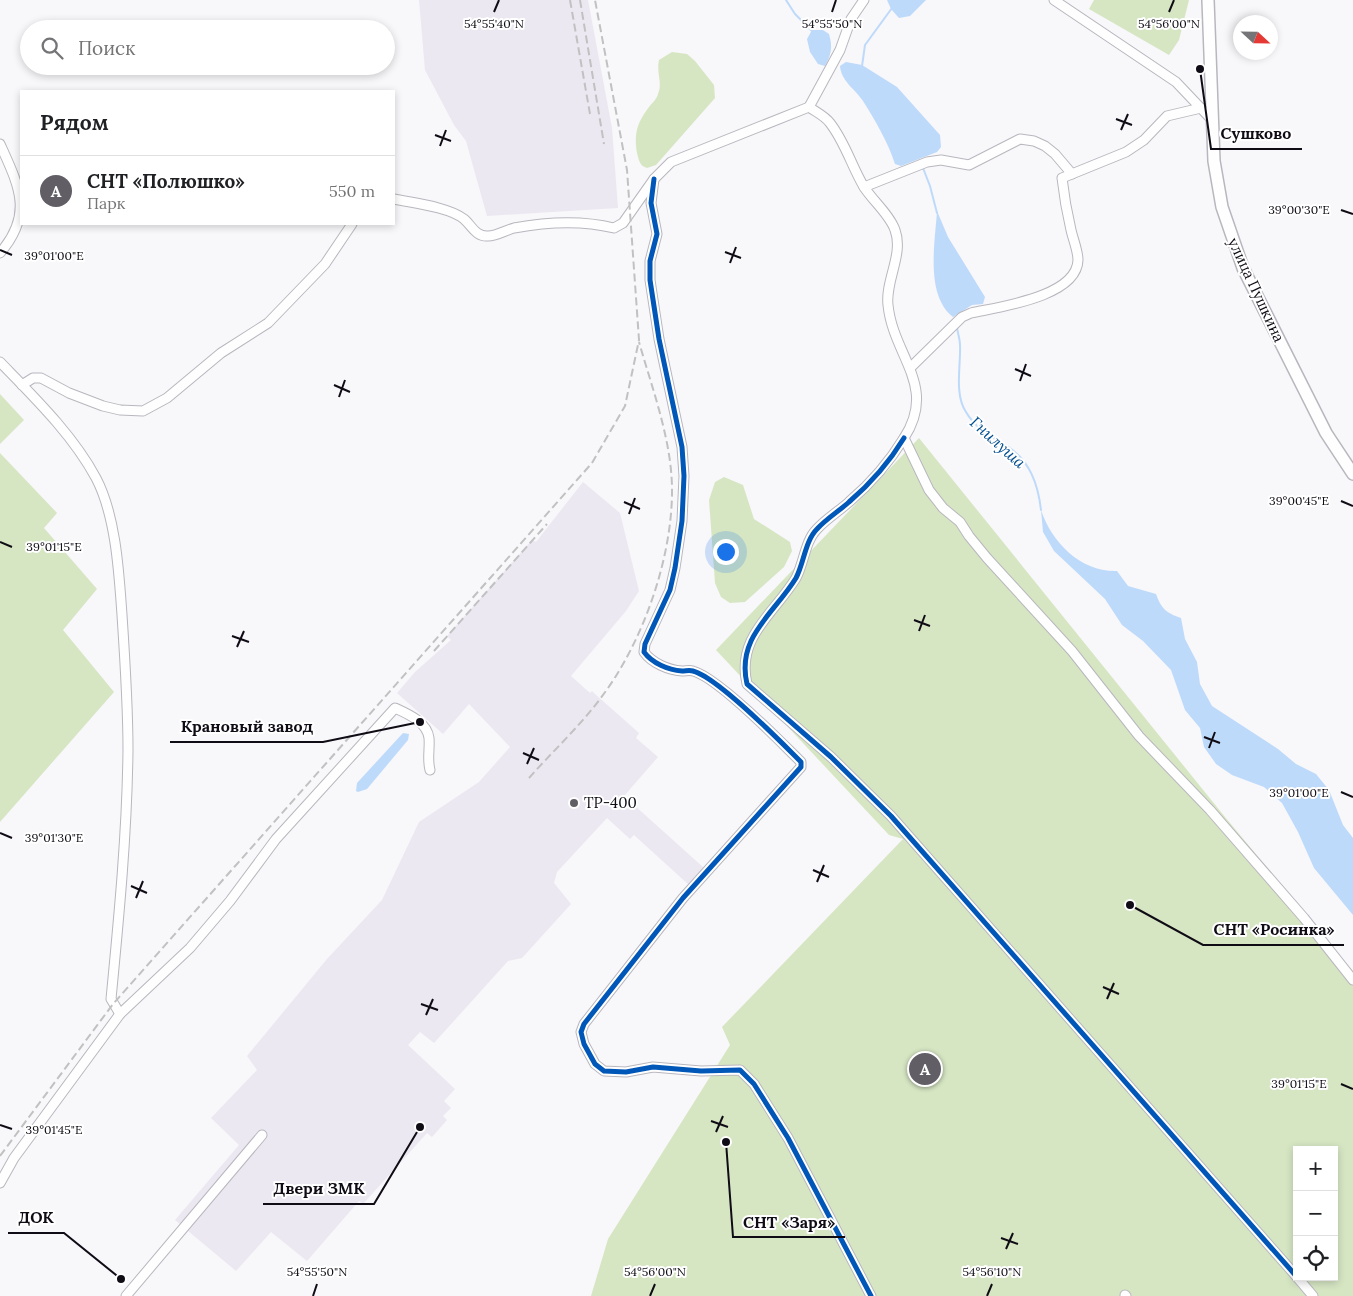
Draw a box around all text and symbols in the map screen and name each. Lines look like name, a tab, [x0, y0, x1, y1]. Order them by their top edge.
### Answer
north arrow	[1233, 15, 1278, 60]
text: 54°55'40"N	[464, 16, 524, 31]
text: 54°55'50"N	[802, 16, 862, 31]
text: 54°56'00"N	[1138, 16, 1200, 31]
search box	[20, 20, 395, 75]
icon: search	[38, 34, 66, 62]
text: Поиск	[78, 36, 135, 60]
text: Рядом	[40, 109, 109, 136]
callout: Сушково	[1211, 118, 1302, 149]
text: Сушково	[1221, 123, 1291, 143]
text: СНТ «Полюшко»	[87, 169, 245, 193]
text: A	[51, 181, 61, 201]
text: 550 m	[329, 181, 375, 201]
text: Парк	[87, 193, 125, 213]
text: 39°00'30"E	[1268, 202, 1330, 217]
street label: улица Пушкина	[1224, 234, 1289, 345]
text: 39°01'00"E	[24, 248, 84, 263]
water label: Гнилуша	[966, 412, 1030, 472]
text: 39°00'45"E	[1269, 493, 1329, 508]
text: 39°01'15"E	[26, 539, 82, 554]
your location	[713, 539, 739, 565]
callout: Крановый завод	[170, 711, 323, 742]
text: Крановый завод	[181, 716, 314, 736]
text: 39°01'00"E	[1269, 785, 1329, 800]
place label: ТР-400	[584, 793, 637, 812]
marker: ТР-400	[568, 797, 580, 809]
text: 39°01'30"E	[25, 830, 83, 845]
callout: СНТ «Росинка»	[1203, 914, 1344, 945]
text: СНТ «Росинка»	[1214, 919, 1335, 939]
pin: A	[909, 1050, 941, 1088]
text: 39°01'15"E	[1271, 1076, 1327, 1091]
text: 39°01'45"E	[26, 1122, 82, 1137]
map controls	[1293, 1146, 1338, 1281]
button: +	[1293, 1146, 1338, 1191]
callout: Двери ЗМК	[263, 1173, 374, 1204]
text: Двери ЗМК	[273, 1178, 365, 1198]
button: −	[1293, 1191, 1338, 1236]
callout: ДОК	[8, 1202, 64, 1233]
callout: СНТ «Заря»	[733, 1206, 845, 1237]
text: ДОК	[18, 1207, 54, 1227]
text: СНТ «Заря»	[743, 1212, 835, 1232]
button: locate	[1293, 1236, 1338, 1281]
text: 54°55'50"N	[287, 1264, 347, 1279]
text: 54°56'00"N	[624, 1264, 686, 1279]
text: 54°56'10"N	[963, 1264, 1021, 1279]

